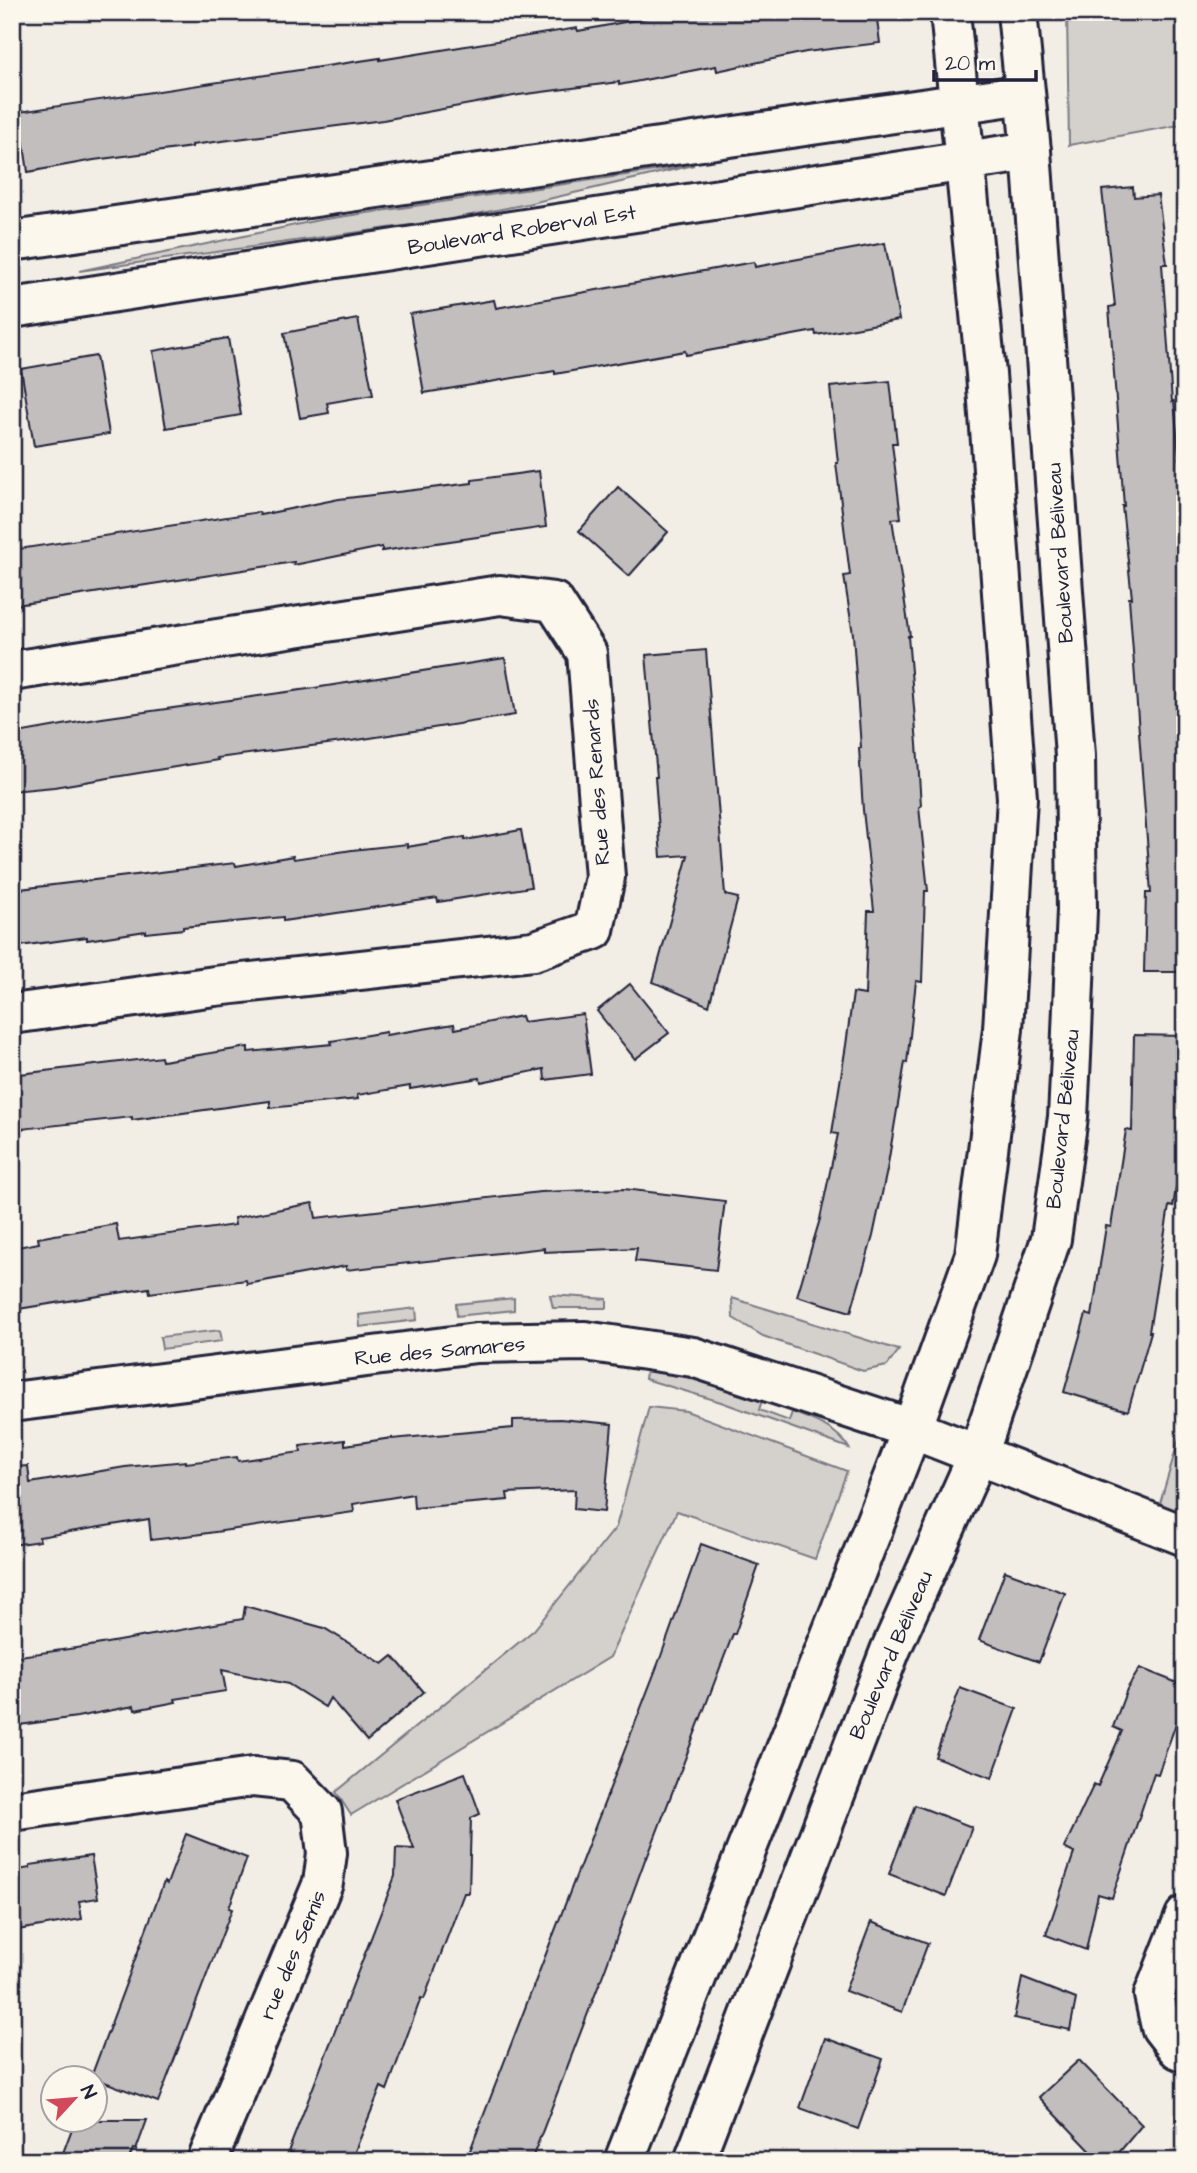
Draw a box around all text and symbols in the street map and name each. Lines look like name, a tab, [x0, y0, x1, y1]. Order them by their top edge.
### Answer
scale bar	[934, 38, 1036, 82]
text: 20 m	[945, 49, 996, 78]
street label: Boulevard Roberval Est	[406, 198, 639, 262]
street label: Boulevard Béliveau	[1039, 461, 1081, 644]
street label: Rue des Renards	[577, 698, 617, 866]
street label: Boulevard Béliveau	[1039, 1027, 1087, 1210]
street label: Rue des Samares	[353, 1329, 527, 1373]
street label: Boulevard Béliveau	[842, 1566, 940, 1744]
street label: rue des Semis	[253, 1886, 333, 2024]
north arrow	[38, 2064, 108, 2134]
text: N	[73, 2081, 103, 2104]

